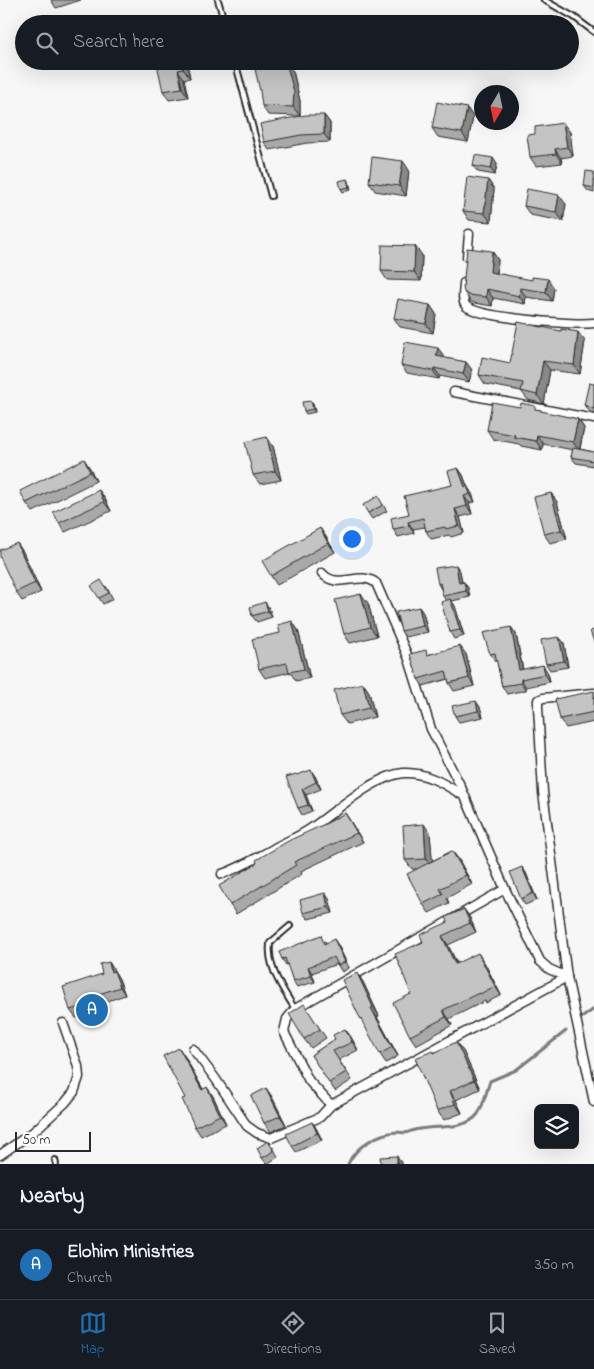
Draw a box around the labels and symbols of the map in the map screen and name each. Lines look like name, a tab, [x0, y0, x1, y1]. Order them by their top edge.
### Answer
north arrow	[474, 85, 519, 130]
your location	[339, 526, 365, 552]
pin: A	[76, 991, 108, 1029]
scale bar	[15, 1129, 91, 1152]

